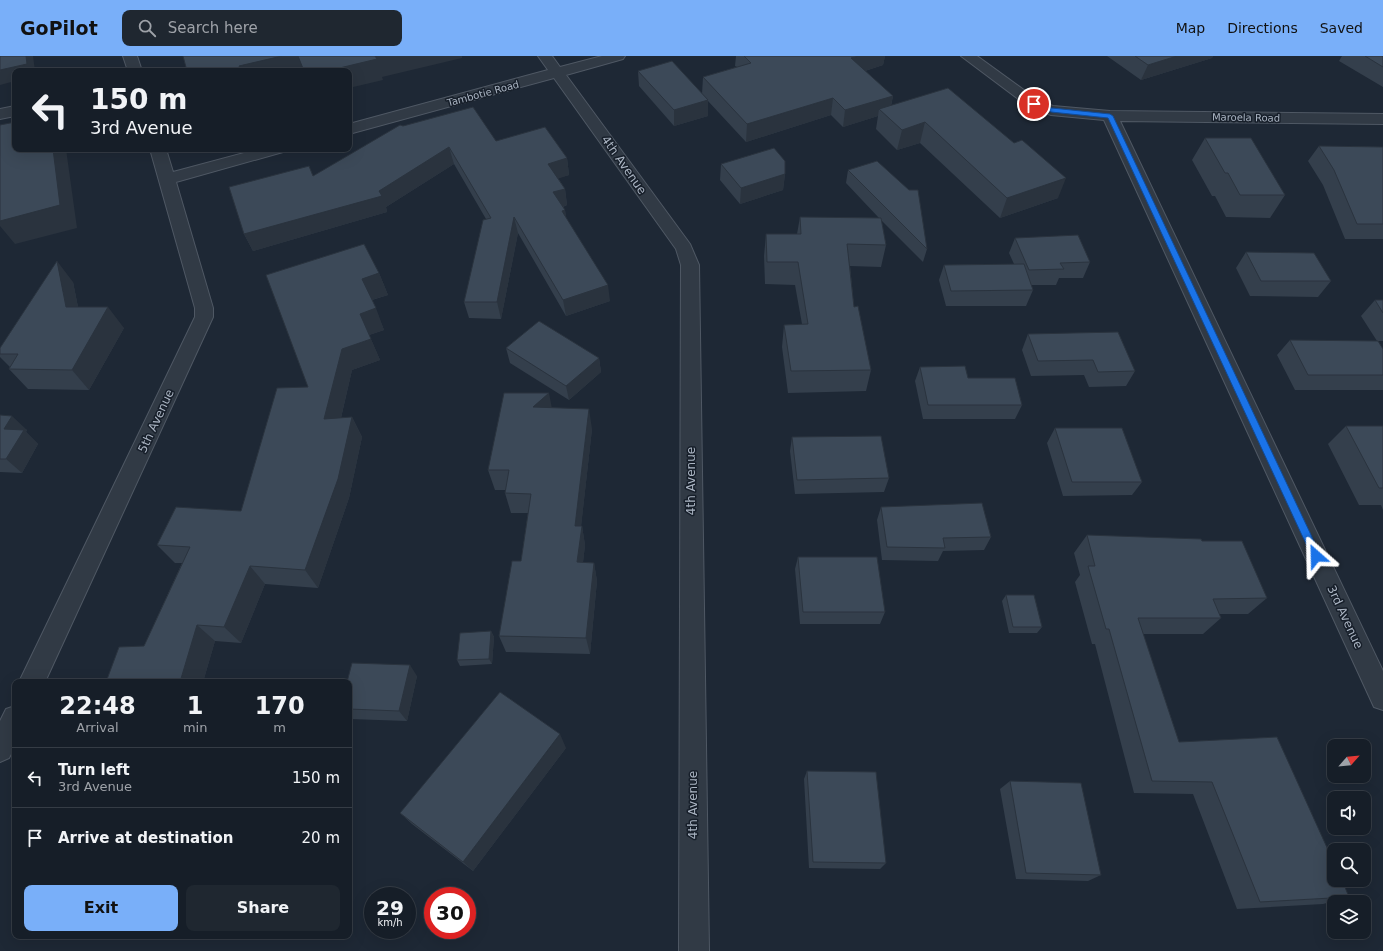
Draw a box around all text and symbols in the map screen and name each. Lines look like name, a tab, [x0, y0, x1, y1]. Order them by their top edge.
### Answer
search box	[122, 10, 402, 46]
text: GoPilot	[20, 17, 98, 39]
icon: search	[136, 17, 158, 39]
text: Search here	[168, 19, 258, 37]
text: Map	[1176, 20, 1205, 36]
text: Directions	[1227, 20, 1298, 36]
text: Saved	[1320, 20, 1363, 36]
street label: Tambotie Road	[445, 79, 520, 109]
text: 150 m	[90, 83, 187, 116]
icon: left	[24, 84, 76, 136]
pin	[1017, 87, 1051, 121]
icon: arrive	[1023, 93, 1045, 115]
street label: Maroela Road	[1212, 111, 1280, 124]
text: 3rd Avenue	[90, 117, 193, 138]
street label: 4th Avenue	[599, 133, 649, 197]
street label: 5th Avenue	[135, 387, 177, 455]
street label: 4th Avenue	[684, 447, 698, 515]
position arrow	[1295, 535, 1337, 577]
street label: 3rd Avenue	[1324, 583, 1366, 651]
text: 22:48	[59, 692, 136, 720]
text: 1	[187, 692, 203, 720]
text: 170	[255, 692, 305, 720]
text: Arrival	[76, 720, 119, 735]
text: min	[183, 720, 207, 735]
text: m	[273, 720, 286, 735]
north arrow	[1327, 739, 1371, 783]
map controls	[1327, 739, 1371, 939]
text: Turn left	[58, 761, 130, 779]
icon: left	[24, 767, 46, 789]
text: 150 m	[292, 769, 340, 787]
street label: 4th Avenue	[686, 771, 700, 839]
text: 3rd Avenue	[58, 779, 132, 794]
button: sound	[1327, 791, 1371, 835]
icon: arrive	[24, 827, 46, 849]
text: Arrive at destination	[58, 829, 233, 847]
text: 20 m	[302, 829, 340, 847]
button: search	[1327, 843, 1371, 887]
button: Exit	[24, 885, 178, 931]
button: Share	[186, 885, 340, 931]
speed limit sign: 30	[424, 887, 476, 939]
button: layers	[1327, 895, 1371, 939]
text: 29	[376, 896, 404, 920]
text: km/h	[377, 917, 403, 928]

